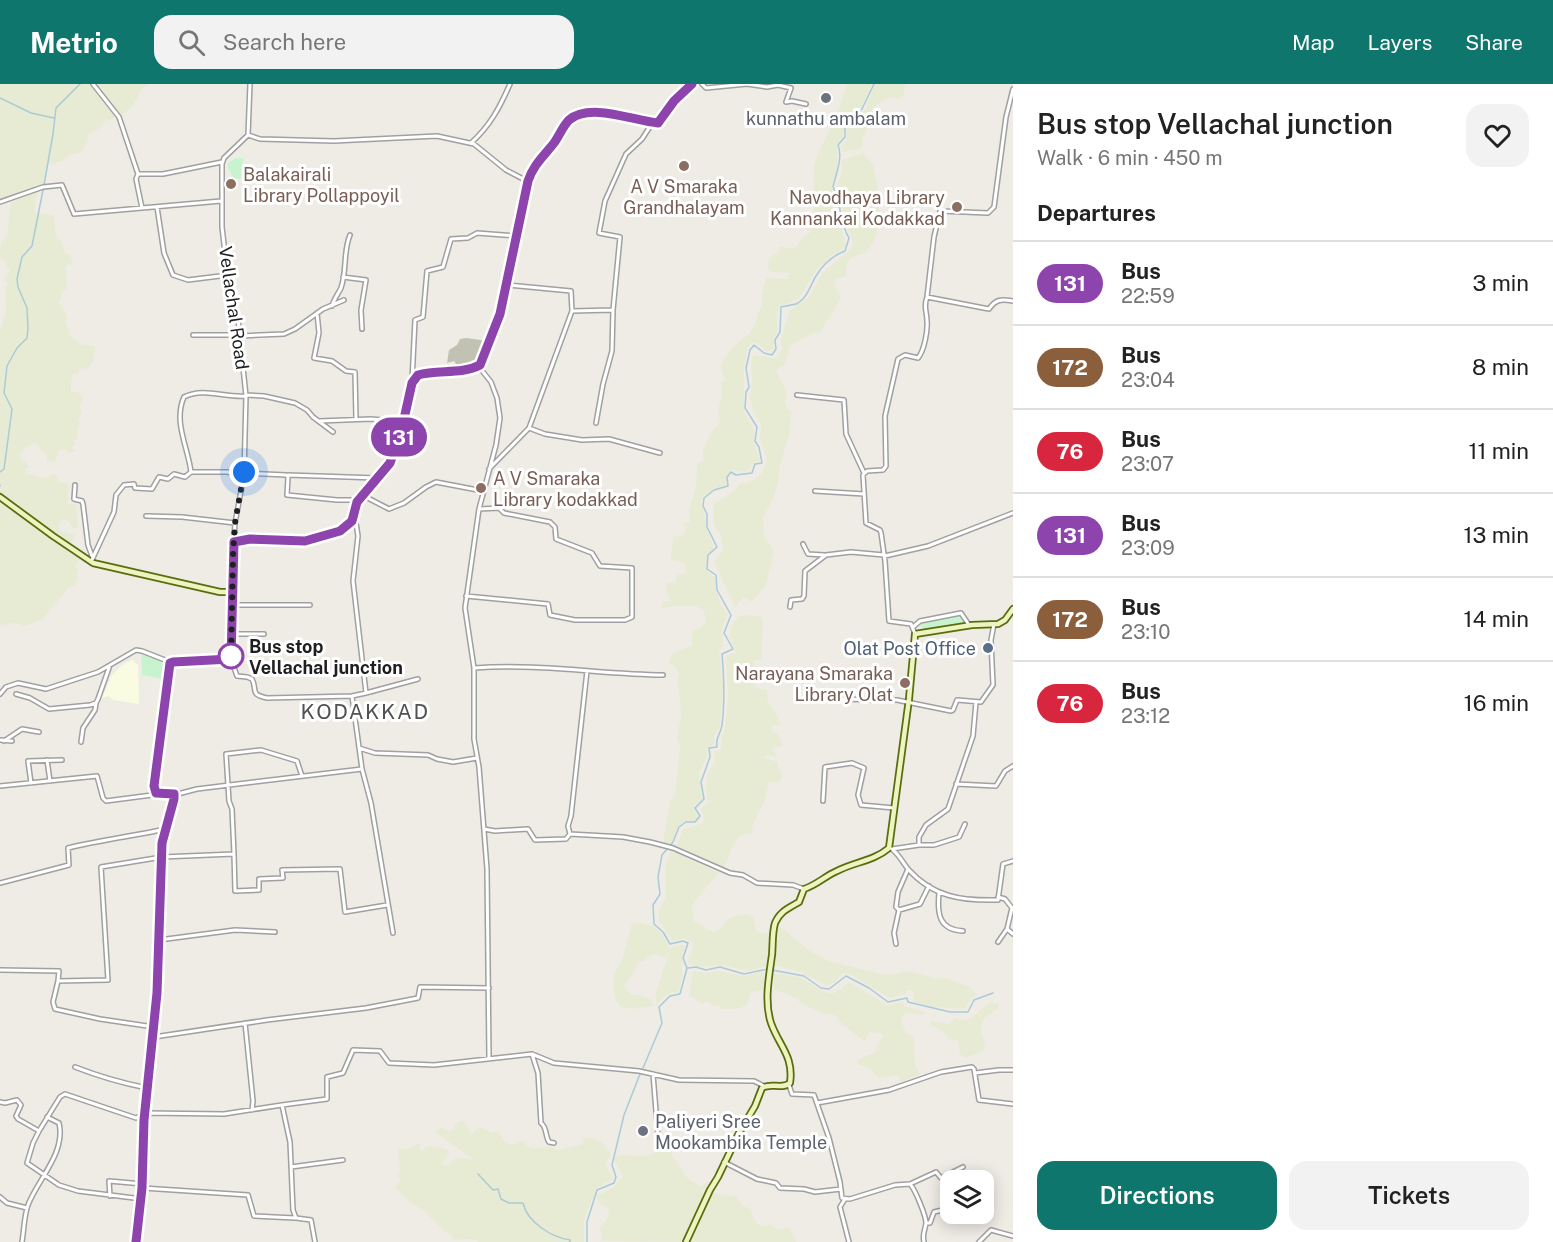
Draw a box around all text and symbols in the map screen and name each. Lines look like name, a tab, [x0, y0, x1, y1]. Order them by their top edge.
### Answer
search box	[154, 15, 574, 69]
text: Metrio	[30, 26, 118, 59]
icon: search	[175, 26, 208, 59]
text: Search here	[223, 29, 346, 55]
text: Map	[1292, 30, 1335, 55]
text: Layers	[1368, 30, 1432, 55]
text: Share	[1465, 30, 1523, 55]
marker: kunnathu ambalam	[819, 91, 833, 105]
button: heart	[1466, 104, 1529, 167]
text: Bus stop Vellachal junction	[1037, 107, 1393, 140]
place label: kunnathu ambalam	[746, 108, 906, 129]
text: Walk · 6 min · 450 m	[1037, 146, 1223, 170]
marker: A V Smaraka Grandhalayam	[677, 159, 691, 173]
place label: Balakairali Library Pollappoyil	[243, 164, 400, 206]
place label: A V Smaraka Grandhalayam	[623, 176, 745, 218]
marker: Balakairali Library Pollappoyil	[224, 177, 238, 191]
place label: Navodhaya Library Kannankai Kodakkad	[770, 187, 945, 229]
marker: Navodhaya Library Kannankai Kodakkad	[950, 200, 964, 214]
text: Departures	[1037, 200, 1156, 226]
street label: Vellachal Road	[215, 245, 253, 371]
text: Bus	[1121, 258, 1161, 284]
text: 3 min	[1472, 270, 1529, 296]
text: 131	[1054, 271, 1086, 296]
text: 22:59	[1121, 284, 1175, 308]
text: Bus	[1121, 342, 1161, 368]
text: 8 min	[1472, 354, 1529, 380]
text: 172	[1052, 355, 1088, 380]
text: 23:04	[1121, 368, 1175, 392]
line badge: 131	[364, 418, 434, 456]
text: 131	[383, 425, 415, 450]
text: Bus	[1121, 426, 1161, 452]
text: 11 min	[1468, 438, 1529, 464]
text: 76	[1057, 439, 1083, 464]
text: 23:07	[1121, 452, 1174, 476]
your location	[229, 457, 259, 487]
place label: A V Smaraka Library kodakkad	[493, 468, 638, 510]
marker: A V Smaraka Library kodakkad	[474, 481, 488, 495]
text: Bus	[1121, 510, 1161, 536]
text: 13 min	[1464, 522, 1529, 548]
text: 131	[1054, 523, 1086, 548]
text: 23:09	[1121, 536, 1175, 560]
text: Bus	[1121, 594, 1161, 620]
text: 14 min	[1464, 606, 1529, 632]
text: 172	[1052, 607, 1088, 632]
text: 23:10	[1121, 620, 1170, 644]
place label: Bus stop Vellachal junction	[249, 636, 403, 678]
place label: Olat Post Office	[844, 638, 976, 659]
marker: Olat Post Office	[981, 641, 995, 655]
marker: Bus stop Vellachal junction	[218, 643, 244, 669]
place label: Narayana Smaraka Library Olat	[735, 663, 893, 705]
marker: Narayana Smaraka Library Olat	[898, 676, 912, 690]
text: Bus	[1121, 678, 1161, 704]
text: 16 min	[1464, 690, 1529, 716]
text: 76	[1057, 691, 1083, 716]
district label: KODAKKAD	[300, 699, 430, 724]
text: 23:12	[1121, 704, 1170, 728]
place label: Paliyeri Sree Mookambika Temple	[655, 1111, 827, 1153]
marker: Paliyeri Sree Mookambika Temple	[636, 1124, 650, 1138]
button: Directions	[1037, 1161, 1277, 1230]
button: Tickets	[1289, 1161, 1529, 1230]
map controls	[940, 1170, 994, 1224]
button: layers	[940, 1170, 994, 1224]

